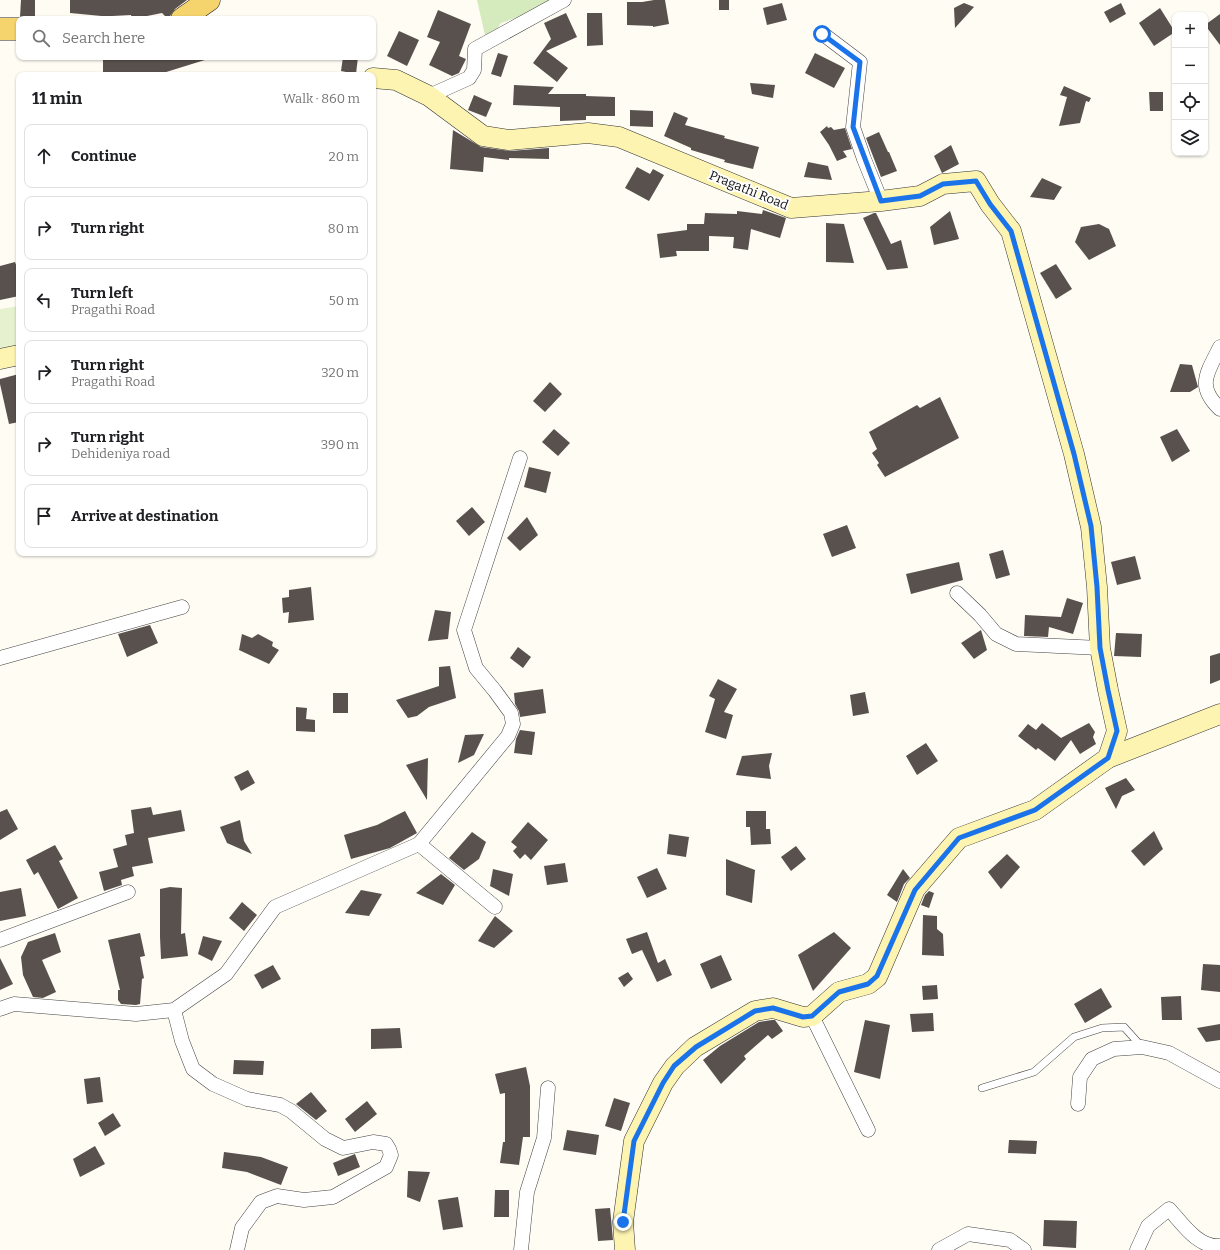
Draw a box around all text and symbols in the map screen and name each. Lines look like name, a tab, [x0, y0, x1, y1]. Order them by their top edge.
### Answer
map controls	[1172, 12, 1208, 156]
button: +	[1172, 12, 1208, 48]
search box	[16, 16, 376, 60]
route start	[813, 25, 831, 43]
icon: search	[30, 27, 52, 49]
text: Search here	[62, 29, 145, 47]
button: −	[1172, 48, 1208, 84]
button: locate	[1172, 84, 1208, 120]
text: 11 min	[32, 88, 82, 109]
text: Walk · 860 m	[283, 91, 360, 106]
button: layers	[1172, 120, 1208, 156]
icon: ahead	[33, 145, 55, 167]
text: Continue	[71, 147, 137, 165]
text: 20 m	[329, 149, 359, 164]
street label: Pragathi Road	[707, 167, 791, 213]
icon: right	[33, 217, 55, 239]
text: Turn right	[71, 219, 144, 237]
text: 80 m	[328, 221, 359, 236]
text: Turn left	[71, 284, 133, 302]
icon: left	[33, 289, 55, 311]
text: 50 m	[329, 293, 359, 308]
text: Pragathi Road	[71, 302, 155, 317]
text: Turn right	[71, 356, 144, 374]
icon: right	[33, 361, 55, 383]
text: 320 m	[321, 365, 359, 380]
text: Pragathi Road	[71, 374, 155, 389]
text: Turn right	[71, 428, 144, 446]
icon: right	[33, 433, 55, 455]
text: 390 m	[321, 437, 359, 452]
text: Dehideniya road	[71, 446, 170, 461]
icon: arrive	[33, 505, 55, 527]
text: Arrive at destination	[71, 507, 218, 525]
route end	[614, 1213, 632, 1231]

